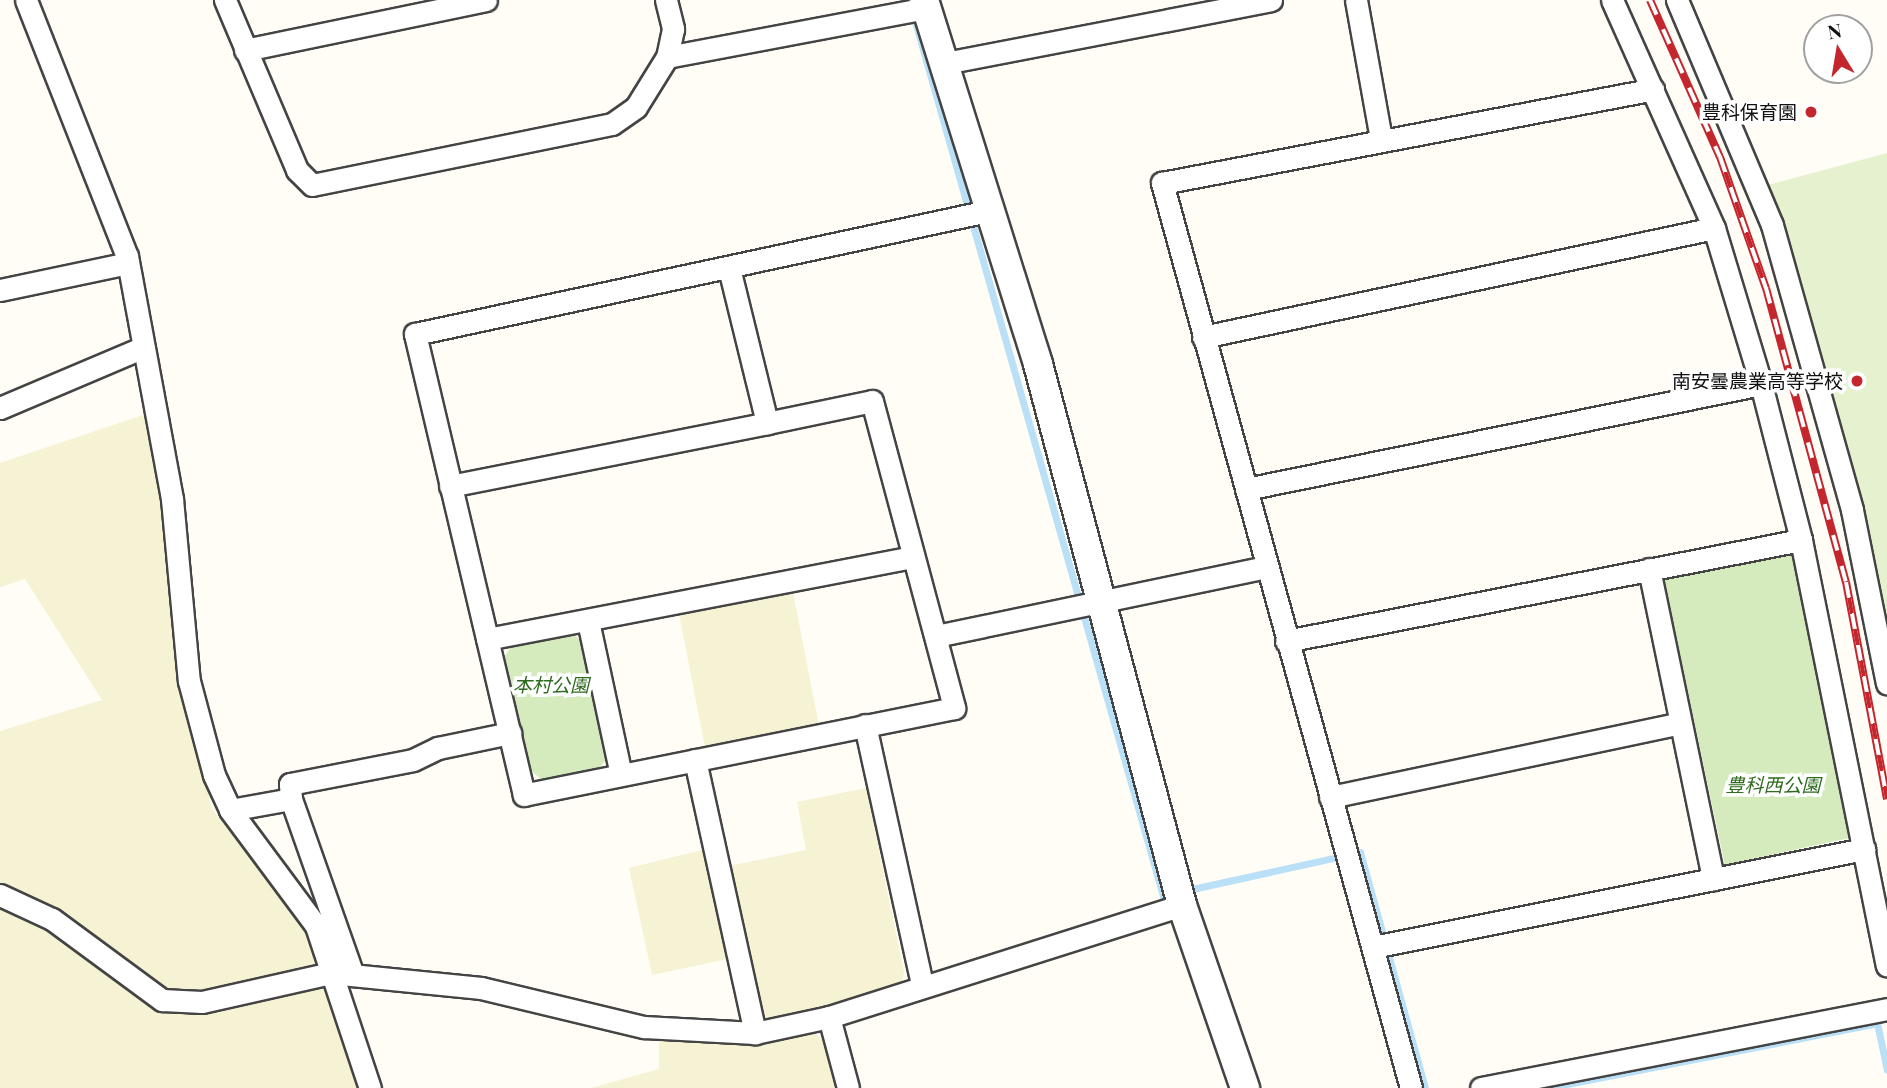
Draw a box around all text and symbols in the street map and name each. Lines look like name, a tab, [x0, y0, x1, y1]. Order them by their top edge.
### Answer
north arrow	[1803, 14, 1873, 84]
text: N	[1825, 16, 1844, 44]
place label: 豊科保育園	[1702, 101, 1797, 123]
marker: 豊科保育園	[1803, 104, 1819, 120]
place label: 南安曇農業高等学校	[1672, 370, 1843, 392]
marker: 南安曇農業高等学校	[1849, 373, 1865, 389]
park label: 本村公園	[513, 674, 589, 696]
park label: 豊科西公園	[1726, 774, 1820, 796]

